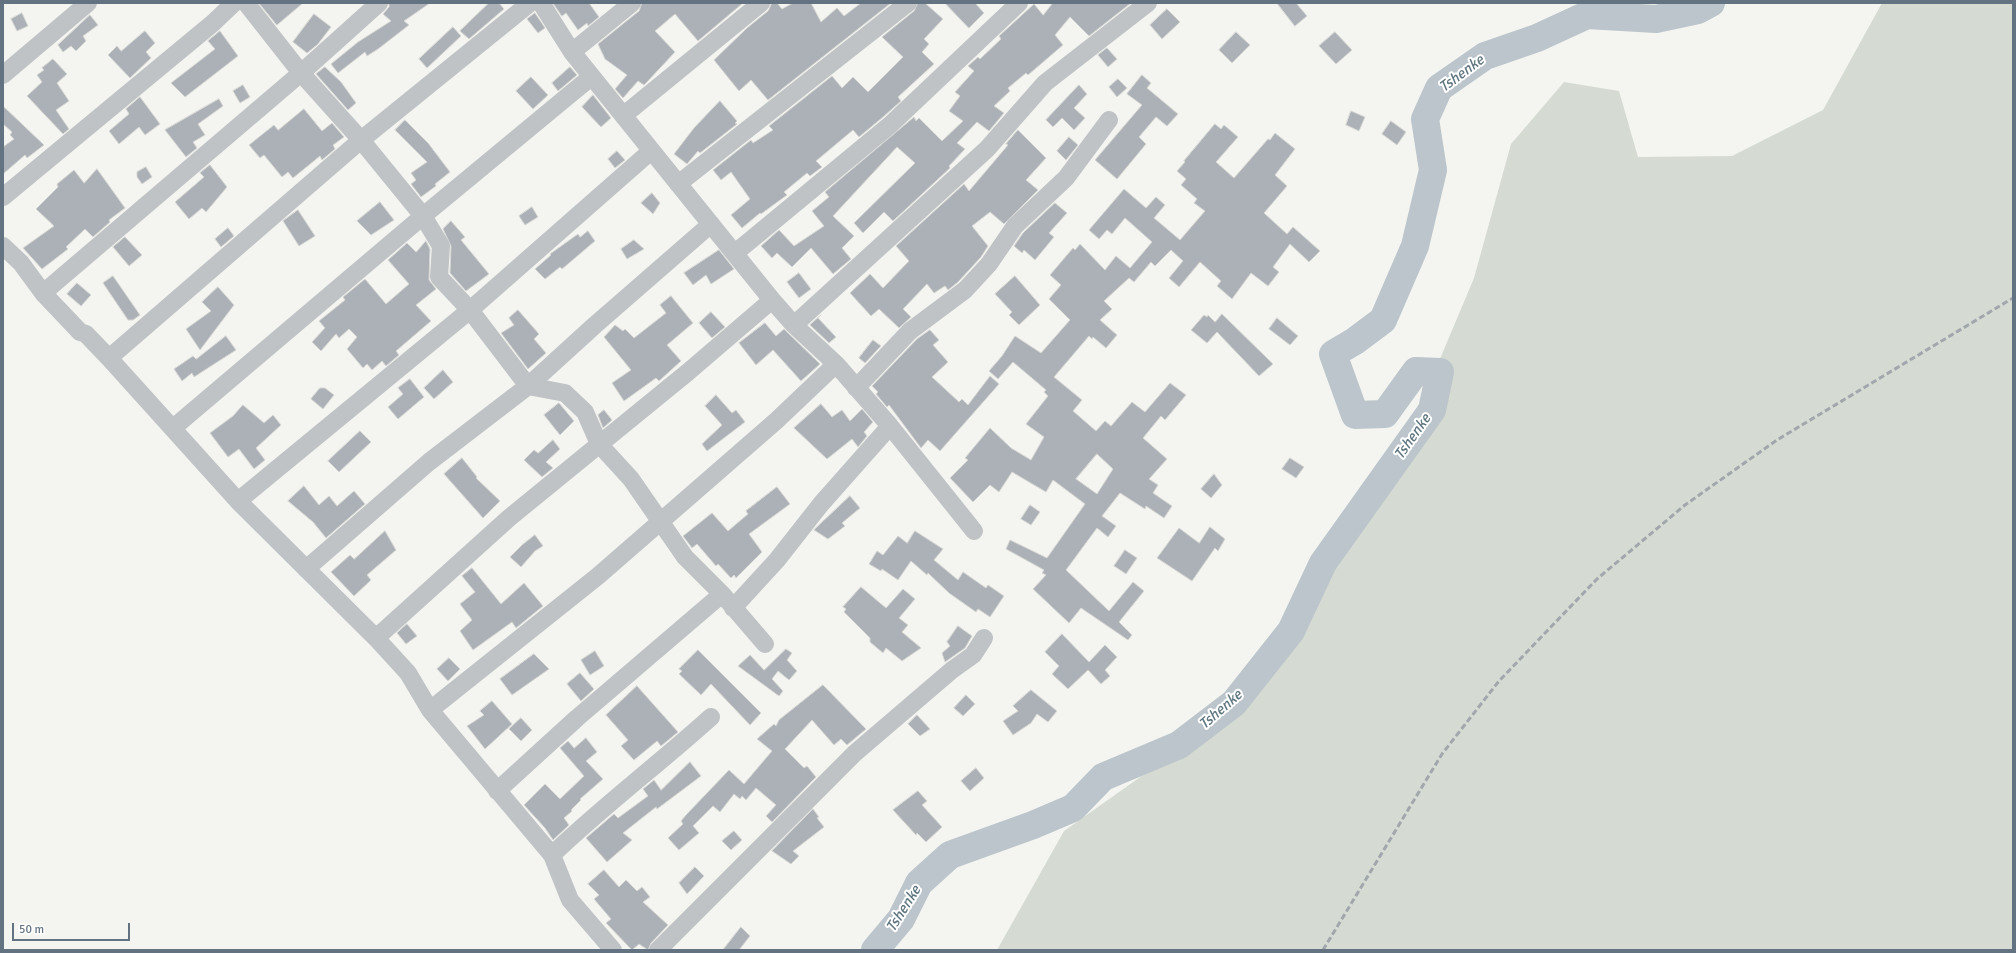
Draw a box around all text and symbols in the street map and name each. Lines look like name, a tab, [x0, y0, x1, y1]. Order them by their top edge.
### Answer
water label: Tshenke	[1436, 51, 1488, 97]
water label: Tshenke	[1391, 411, 1435, 463]
water label: Tshenke	[1196, 686, 1246, 734]
water label: Tshenke	[883, 882, 925, 936]
scale bar	[14, 915, 132, 941]
text: 50 m	[19, 922, 44, 937]

